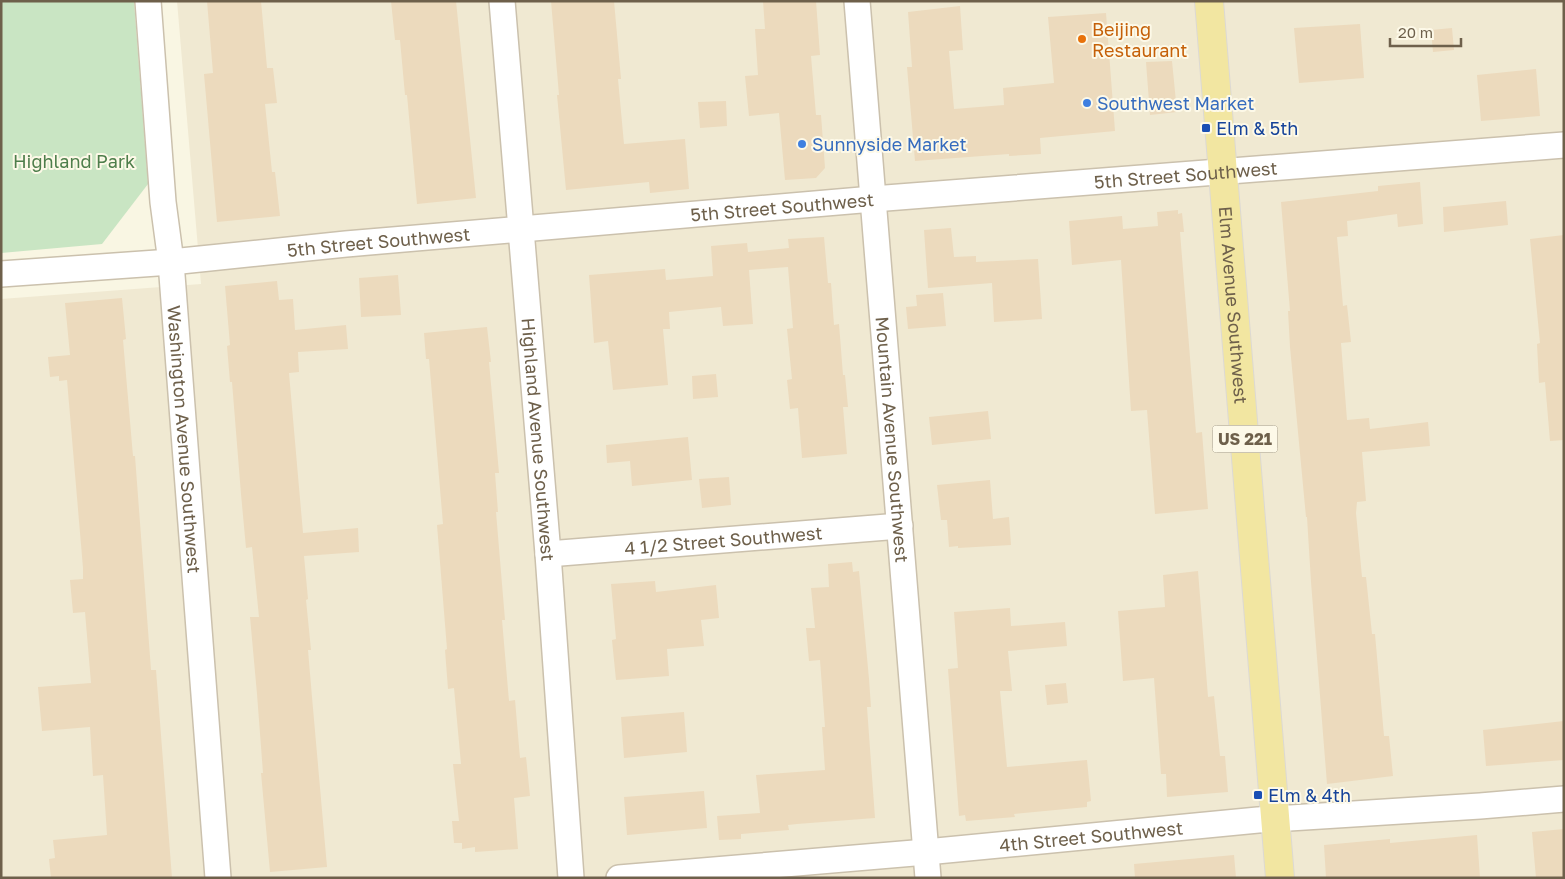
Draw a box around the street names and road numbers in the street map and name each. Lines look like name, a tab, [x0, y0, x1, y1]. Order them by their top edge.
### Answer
street label: 5th Street Southwest	[1093, 156, 1278, 193]
street label: 5th Street Southwest	[689, 188, 875, 226]
street label: Elm Avenue Southwest	[1215, 205, 1253, 405]
street label: 5th Street Southwest	[286, 222, 471, 261]
street label: Washington Avenue Southwest	[163, 304, 206, 574]
street label: Mountain Avenue Southwest	[872, 316, 913, 563]
street label: Highland Avenue Southwest	[517, 317, 559, 562]
road number: US 221	[1212, 426, 1278, 452]
street label: 4 1/2 Street Southwest	[624, 521, 823, 559]
street label: 4th Street Southwest	[998, 816, 1184, 856]

